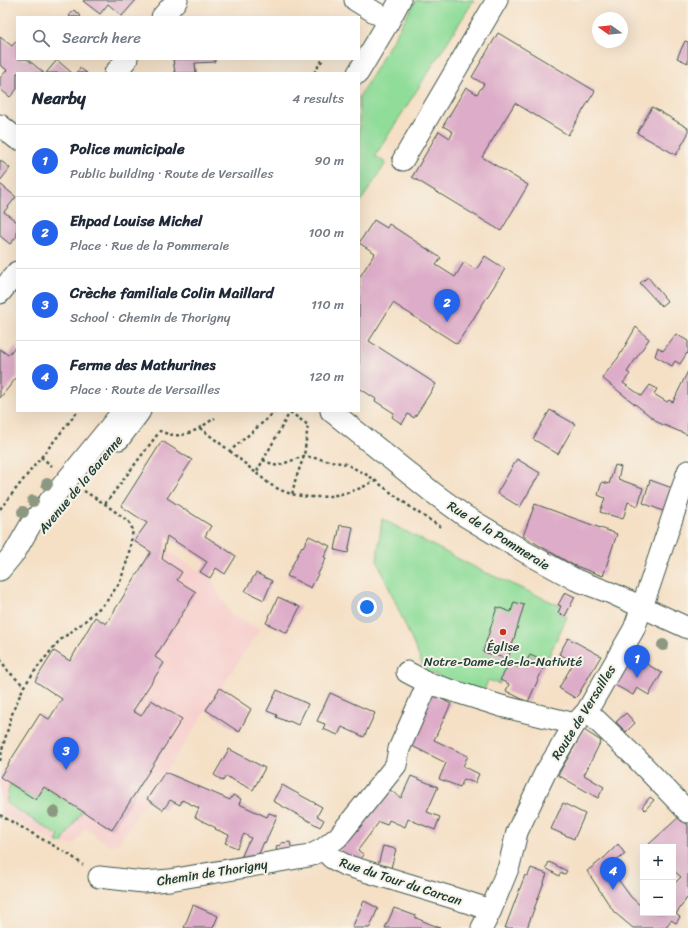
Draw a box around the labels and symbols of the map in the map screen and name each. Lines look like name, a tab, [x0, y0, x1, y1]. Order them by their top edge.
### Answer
north arrow	[592, 12, 628, 48]
pin: 2	[434, 289, 460, 322]
street label: Avenue de la Garenne	[31, 430, 129, 540]
street label: Rue de la Pommeraie	[443, 495, 555, 576]
your location	[357, 597, 377, 617]
marker: Église Notre-Dame-de-la-Nativité	[498, 627, 508, 637]
place label: Église Notre-Dame-de-la-Nativité	[424, 635, 583, 673]
pin: 1	[624, 645, 650, 678]
street label: Route de Versailles	[545, 659, 622, 764]
pin: 3	[53, 737, 79, 770]
street label: Rue du Tour du Carcan	[337, 851, 465, 912]
street label: Chemin de Thorigny	[155, 852, 269, 893]
pin: 4	[600, 857, 626, 890]

